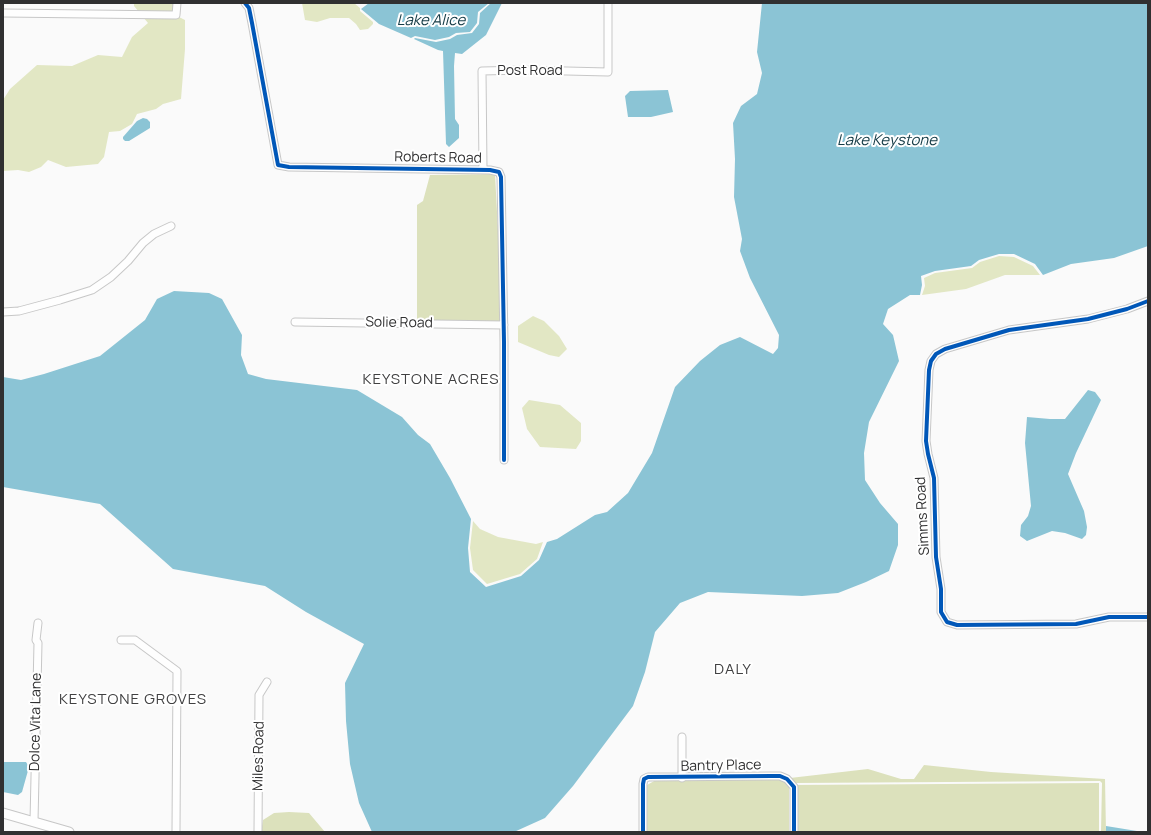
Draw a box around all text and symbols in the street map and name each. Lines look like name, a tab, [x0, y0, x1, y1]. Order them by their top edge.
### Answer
water label: Lake Alice	[397, 12, 465, 30]
street label: Post Road	[497, 63, 563, 79]
water label: Lake Keystone	[837, 132, 937, 150]
street label: Roberts Road	[394, 149, 482, 167]
street label: Solie Road	[365, 314, 433, 332]
district label: KEYSTONE ACRES	[363, 371, 499, 389]
street label: Simms Road	[913, 476, 933, 556]
district label: DALY	[714, 661, 752, 679]
street label: Dolce Vita Lane	[27, 673, 45, 771]
district label: KEYSTONE GROVES	[59, 691, 207, 709]
street label: Miles Road	[250, 721, 268, 791]
street label: Bantry Place	[681, 757, 761, 775]

